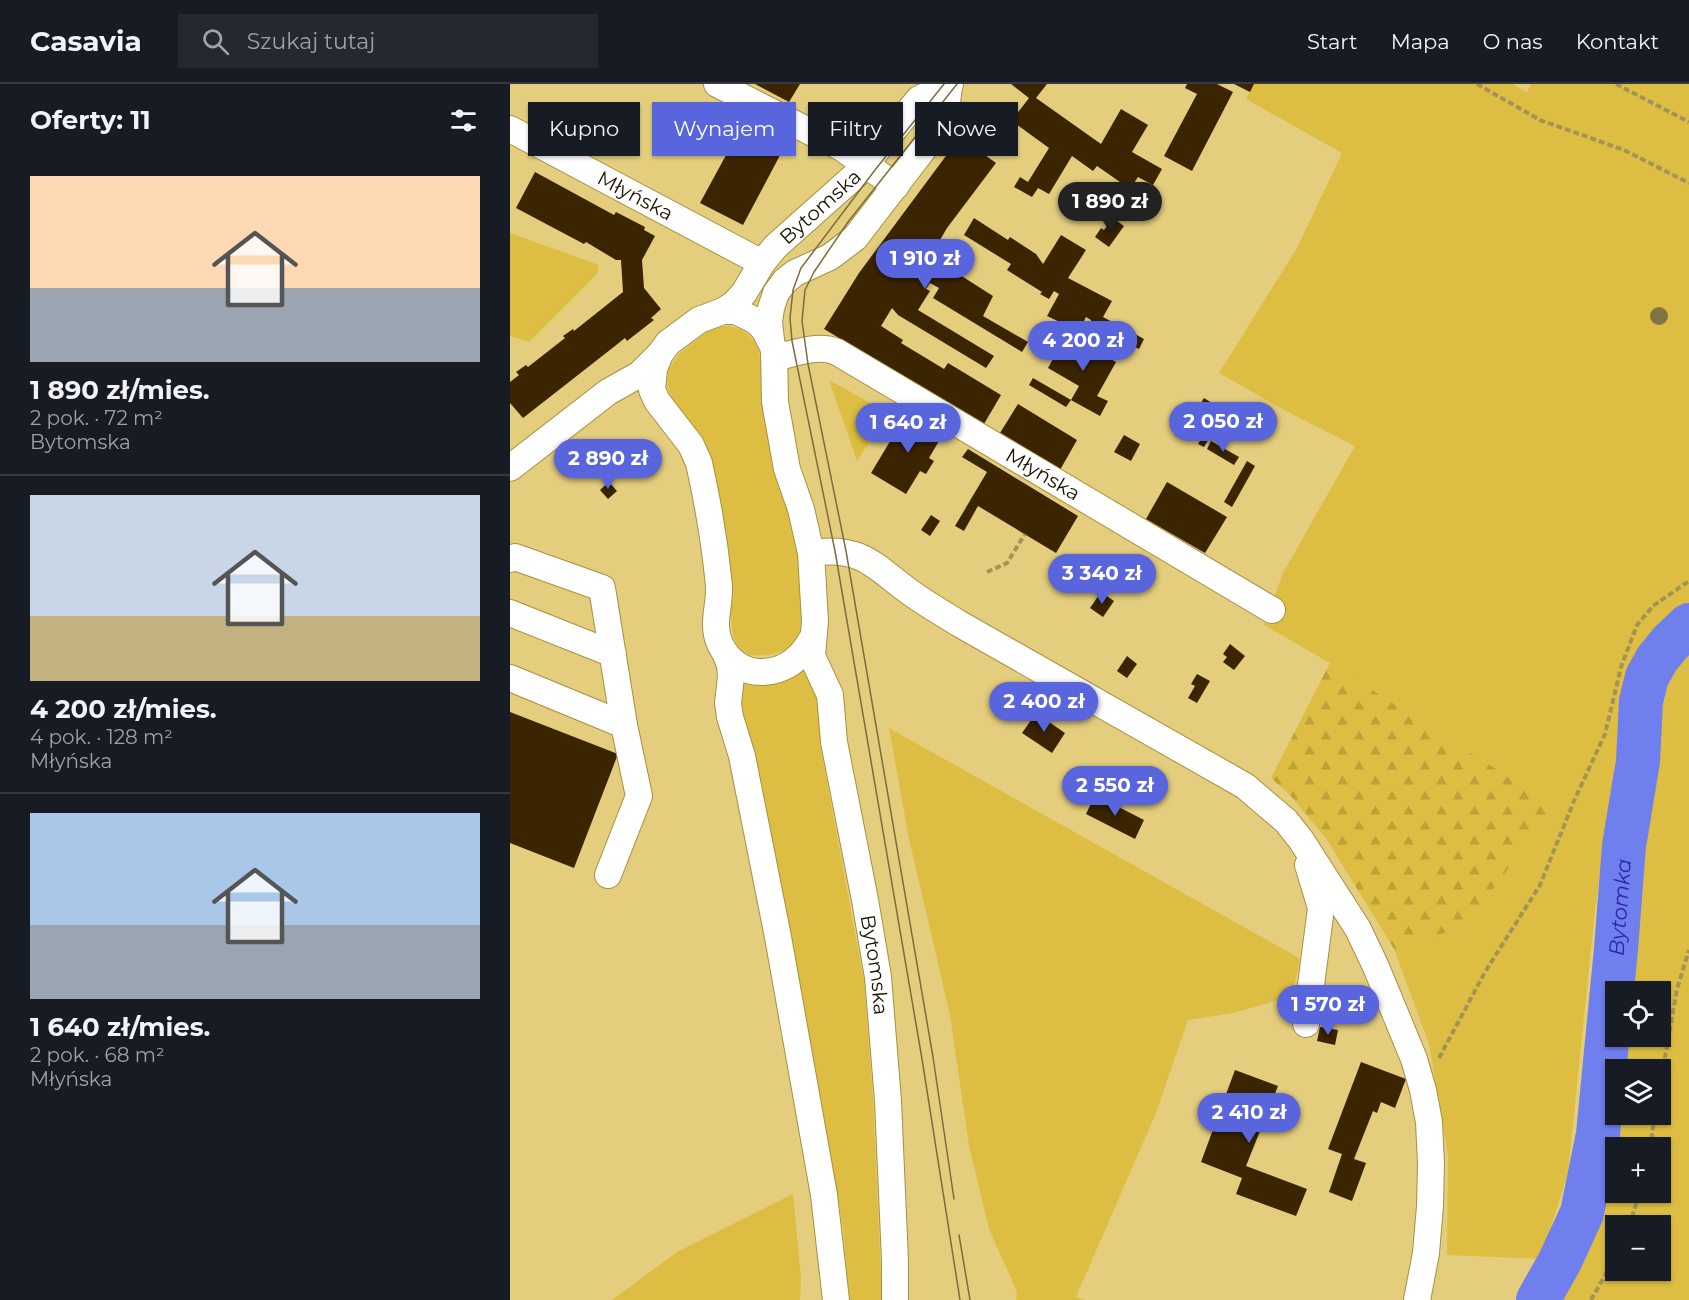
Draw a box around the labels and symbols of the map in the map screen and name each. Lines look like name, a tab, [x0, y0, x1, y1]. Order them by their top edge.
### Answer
street label: Bytomska	[774, 164, 866, 249]
street label: Młyńska	[593, 166, 677, 226]
pin: 1 890 zł	[1048, 182, 1172, 233]
pin: 1 910 zł	[863, 239, 987, 290]
pin: 4 200 zł	[1021, 321, 1145, 372]
pin: 2 050 zł	[1161, 402, 1285, 453]
pin: 1 640 zł	[846, 403, 970, 454]
pin: 2 890 zł	[546, 439, 670, 490]
street label: Młyńska	[1001, 443, 1085, 506]
pin: 3 340 zł	[1040, 554, 1164, 605]
pin: 2 400 zł	[982, 682, 1106, 733]
pin: 2 550 zł	[1053, 766, 1177, 817]
water label: Bytomka	[1603, 858, 1635, 957]
street label: Bytomska	[856, 913, 893, 1016]
pin: 1 570 zł	[1266, 985, 1390, 1036]
pin: 2 410 zł	[1187, 1093, 1311, 1144]

